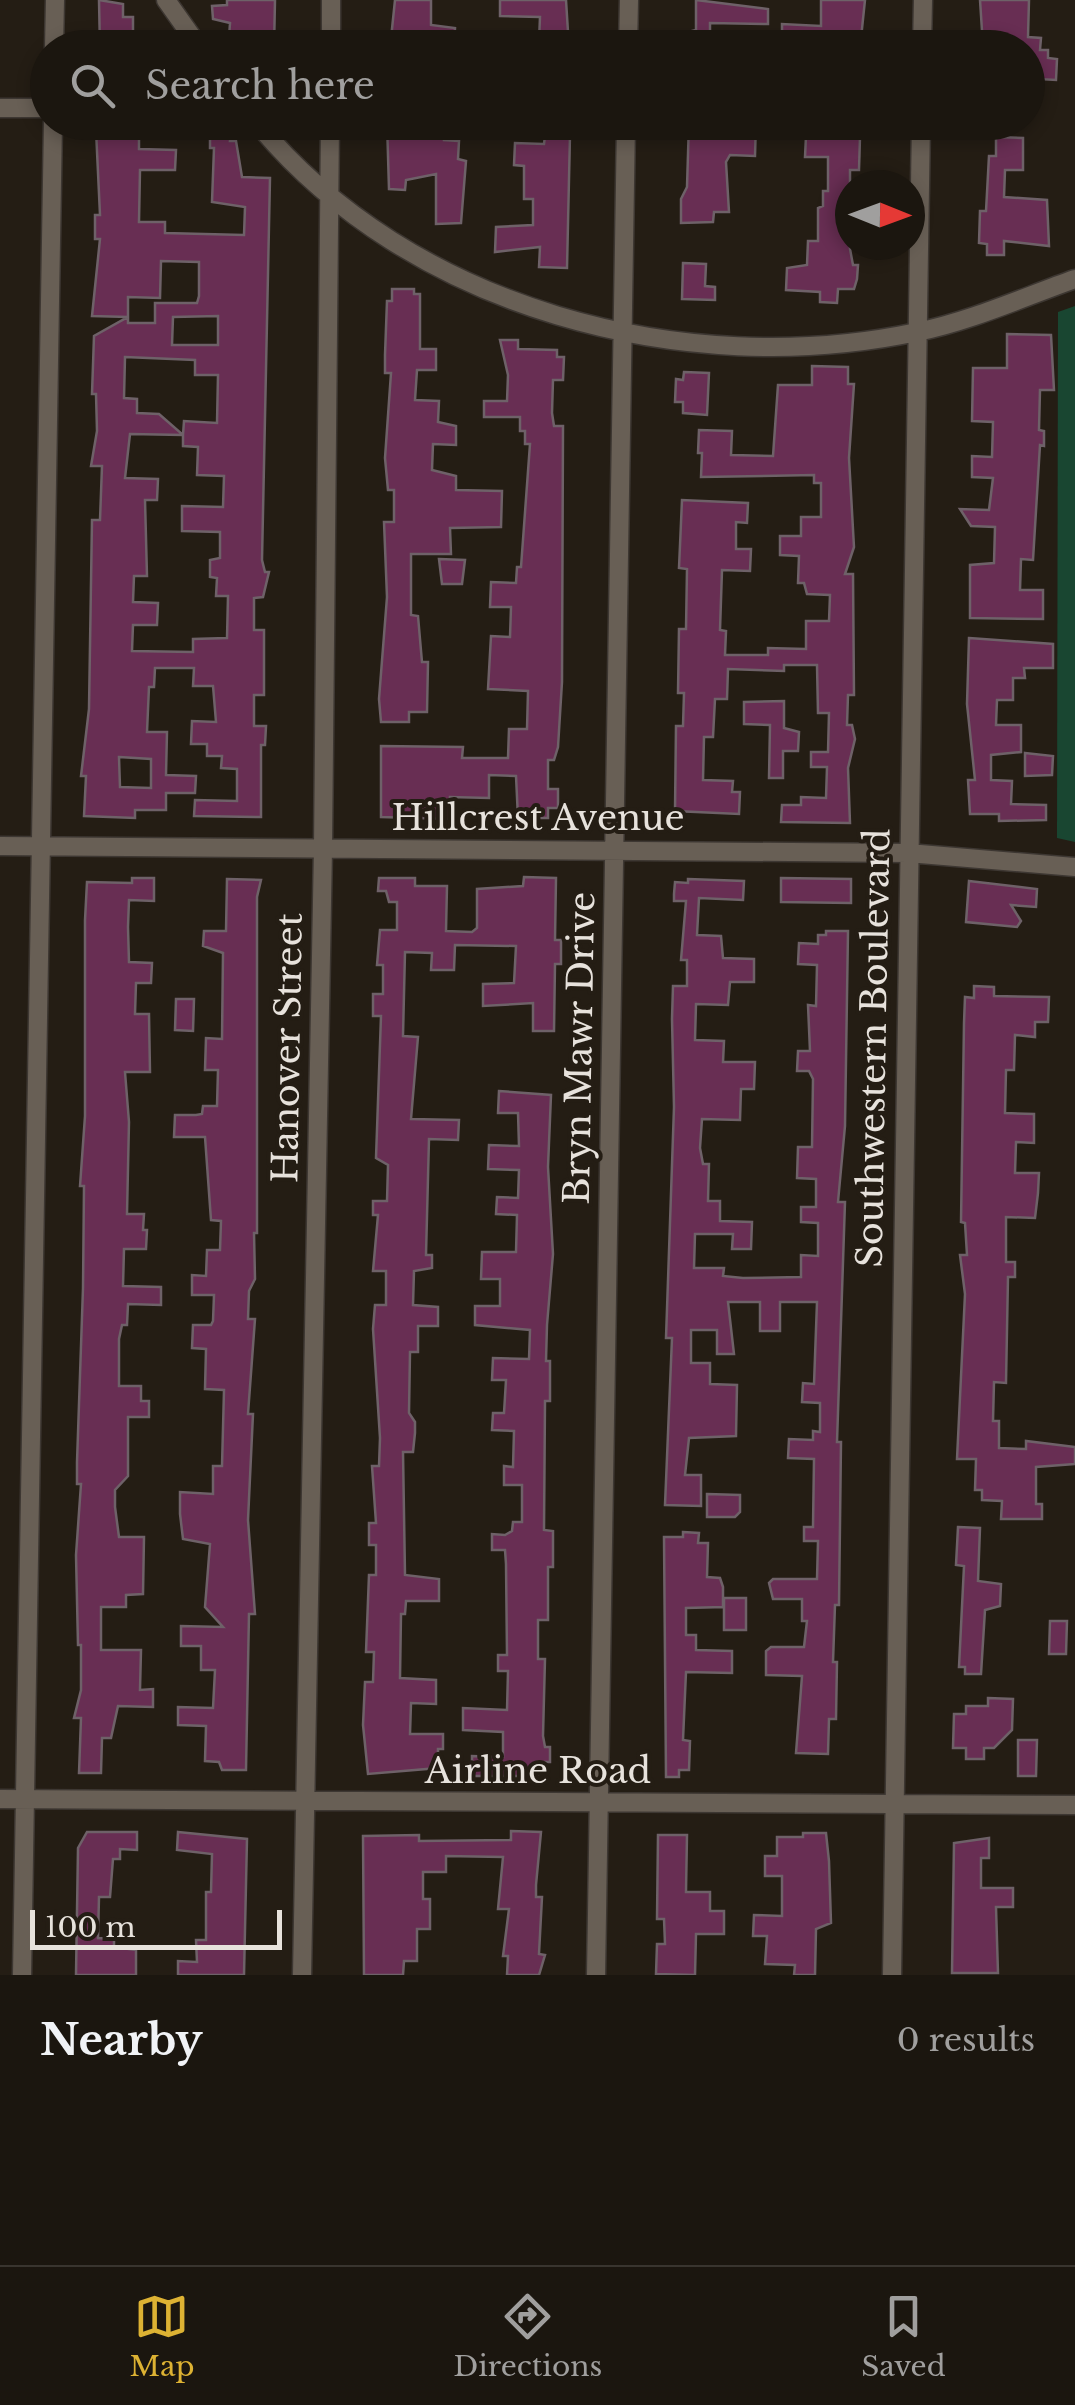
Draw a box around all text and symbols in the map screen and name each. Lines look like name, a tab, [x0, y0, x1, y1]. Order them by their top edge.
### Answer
search box	[30, 30, 1045, 140]
icon: search	[65, 58, 120, 113]
text: Search here	[145, 62, 375, 109]
north arrow	[835, 170, 925, 260]
street label: Hillcrest Avenue	[391, 796, 685, 839]
street label: Southwestern Boulevard	[848, 828, 898, 1268]
street label: Bryn Mawr Drive	[555, 891, 603, 1205]
street label: Hanover Street	[263, 913, 311, 1183]
street label: Airline Road	[424, 1749, 651, 1792]
scale bar	[30, 1905, 282, 1950]
text: 100 m	[45, 1910, 136, 1945]
text: Nearby	[40, 2014, 203, 2066]
text: 0 results	[897, 2020, 1035, 2060]
tab: Map	[129, 2289, 194, 2384]
tab: Directions	[453, 2289, 602, 2384]
tab: Saved	[861, 2289, 946, 2384]

